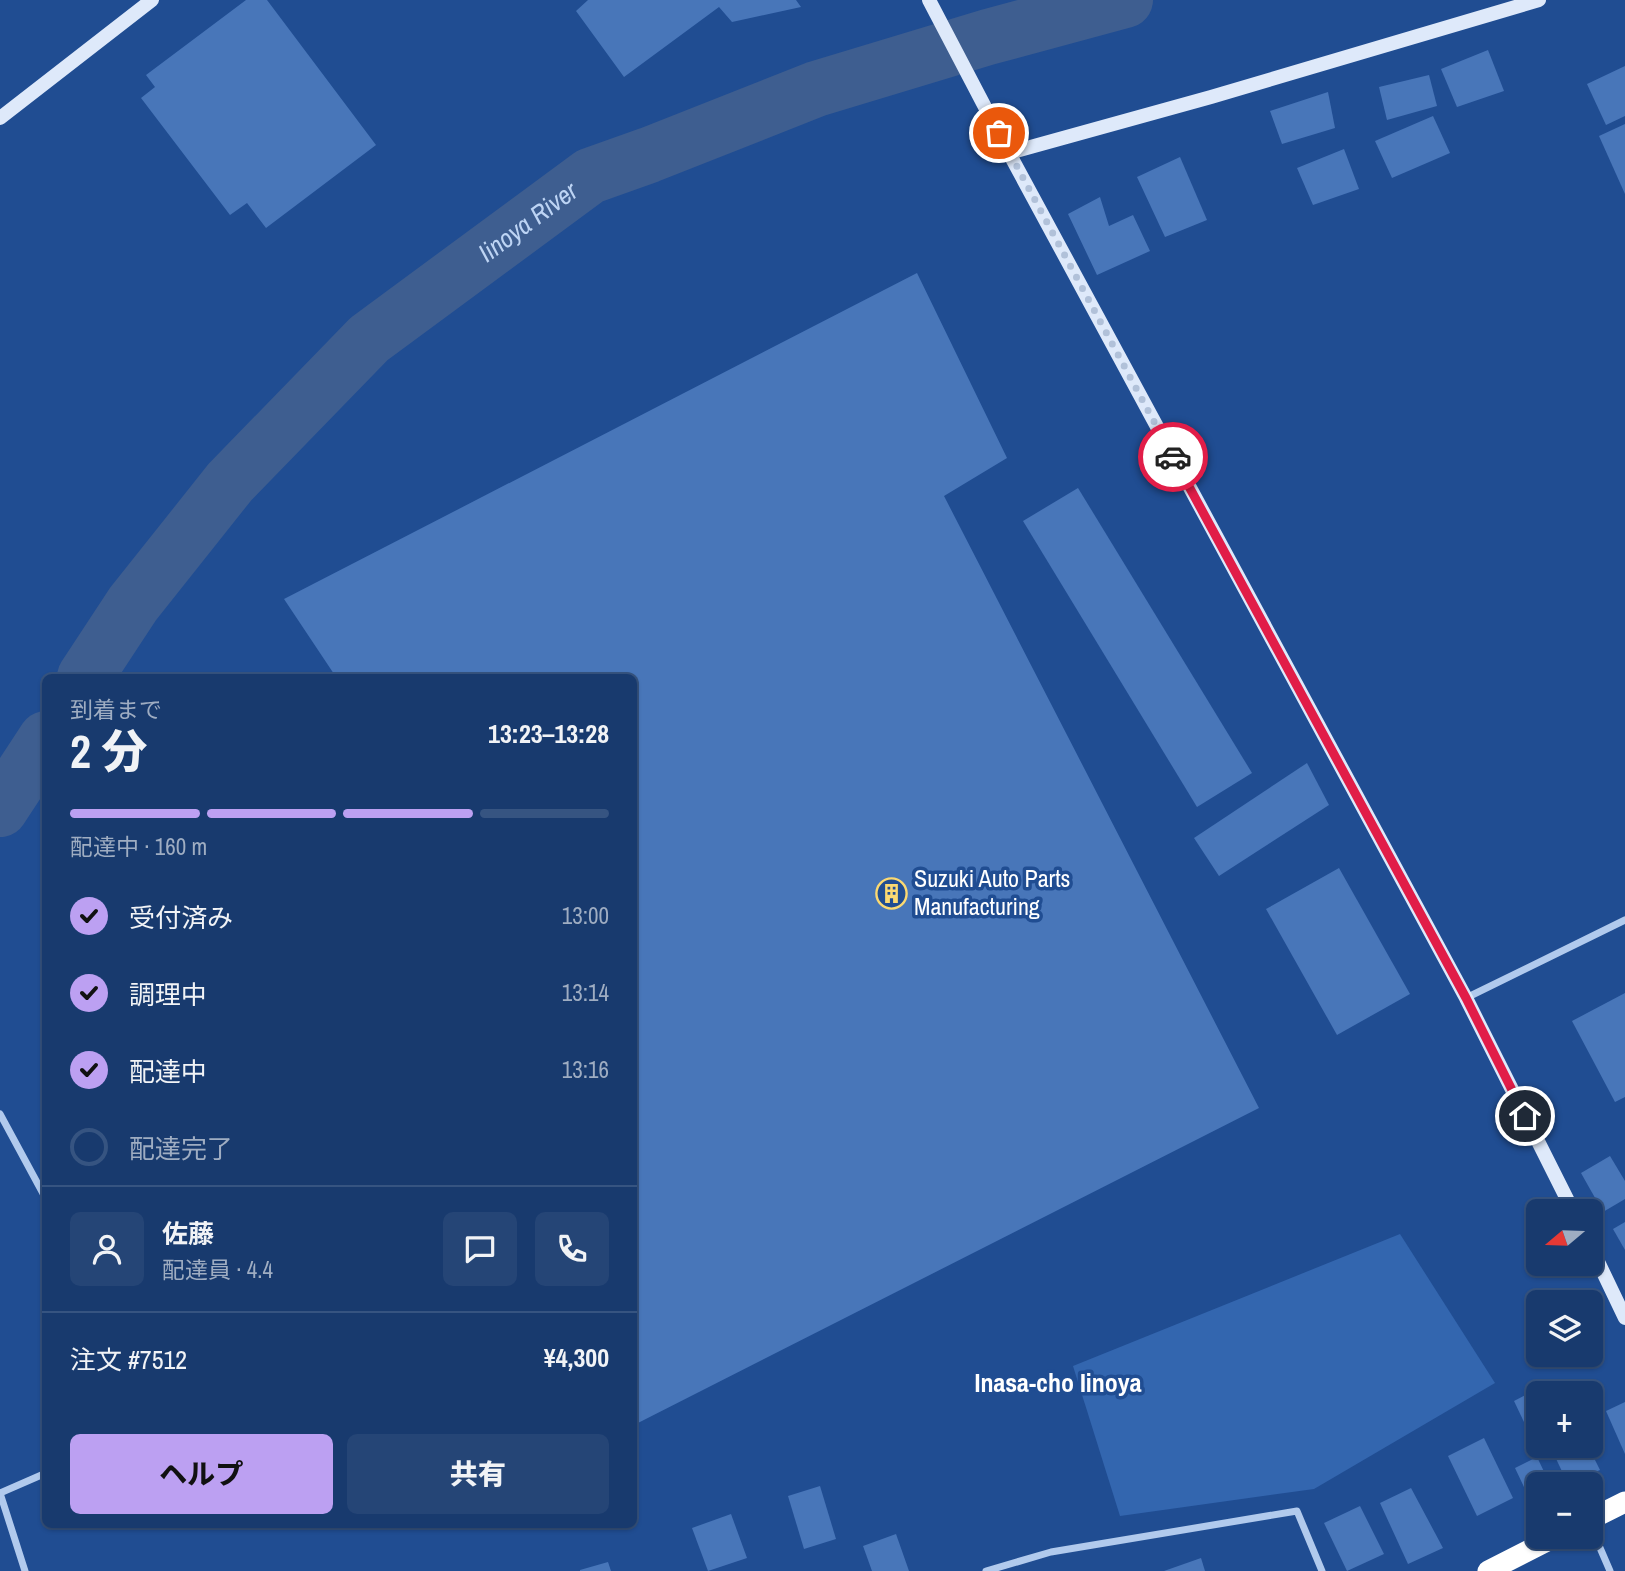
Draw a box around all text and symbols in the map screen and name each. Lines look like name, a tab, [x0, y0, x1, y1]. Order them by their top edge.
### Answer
pin	[969, 103, 1029, 163]
icon: bag	[980, 114, 1018, 152]
water label: Iinoya River	[471, 173, 585, 270]
courier	[1138, 422, 1208, 492]
icon: car	[1154, 438, 1192, 476]
text: 到着まで	[70, 694, 162, 725]
text: 13:23–13:28	[488, 716, 609, 751]
text: 2 分	[70, 720, 147, 782]
text: 配達中 · 160 m	[70, 831, 207, 862]
place label: Suzuki Auto Parts Manufacturing	[914, 862, 1070, 922]
building icon: Suzuki Auto Parts Manufacturing	[874, 876, 908, 910]
icon: check	[70, 897, 108, 935]
text: 受付済み	[129, 900, 233, 935]
text: 13:00	[562, 900, 609, 931]
icon: check	[70, 974, 108, 1012]
text: 調理中	[129, 977, 207, 1012]
text: 13:14	[562, 977, 609, 1008]
icon: check	[70, 1051, 108, 1089]
text: 配達中	[129, 1054, 207, 1089]
text: 13:16	[562, 1054, 609, 1085]
pin	[1495, 1086, 1555, 1146]
icon: home	[1506, 1097, 1544, 1135]
text: 配達完了	[129, 1131, 233, 1166]
north arrow	[1526, 1199, 1603, 1276]
map controls	[1526, 1199, 1603, 1549]
button: person	[70, 1212, 144, 1286]
button: chat	[443, 1212, 517, 1286]
button: phone	[535, 1212, 609, 1286]
text: 佐藤	[162, 1216, 214, 1251]
text: 配達員 · 4.4	[162, 1254, 273, 1285]
button: layers	[1526, 1290, 1603, 1367]
text: ¥4,300	[544, 1340, 609, 1375]
text: 注文 #7512	[70, 1342, 187, 1377]
district label: Inasa-cho Iinoya	[974, 1365, 1142, 1400]
button: +	[1526, 1381, 1603, 1458]
button: ヘルプ	[70, 1434, 333, 1514]
button: 共有	[347, 1434, 609, 1514]
button: −	[1526, 1472, 1603, 1549]

